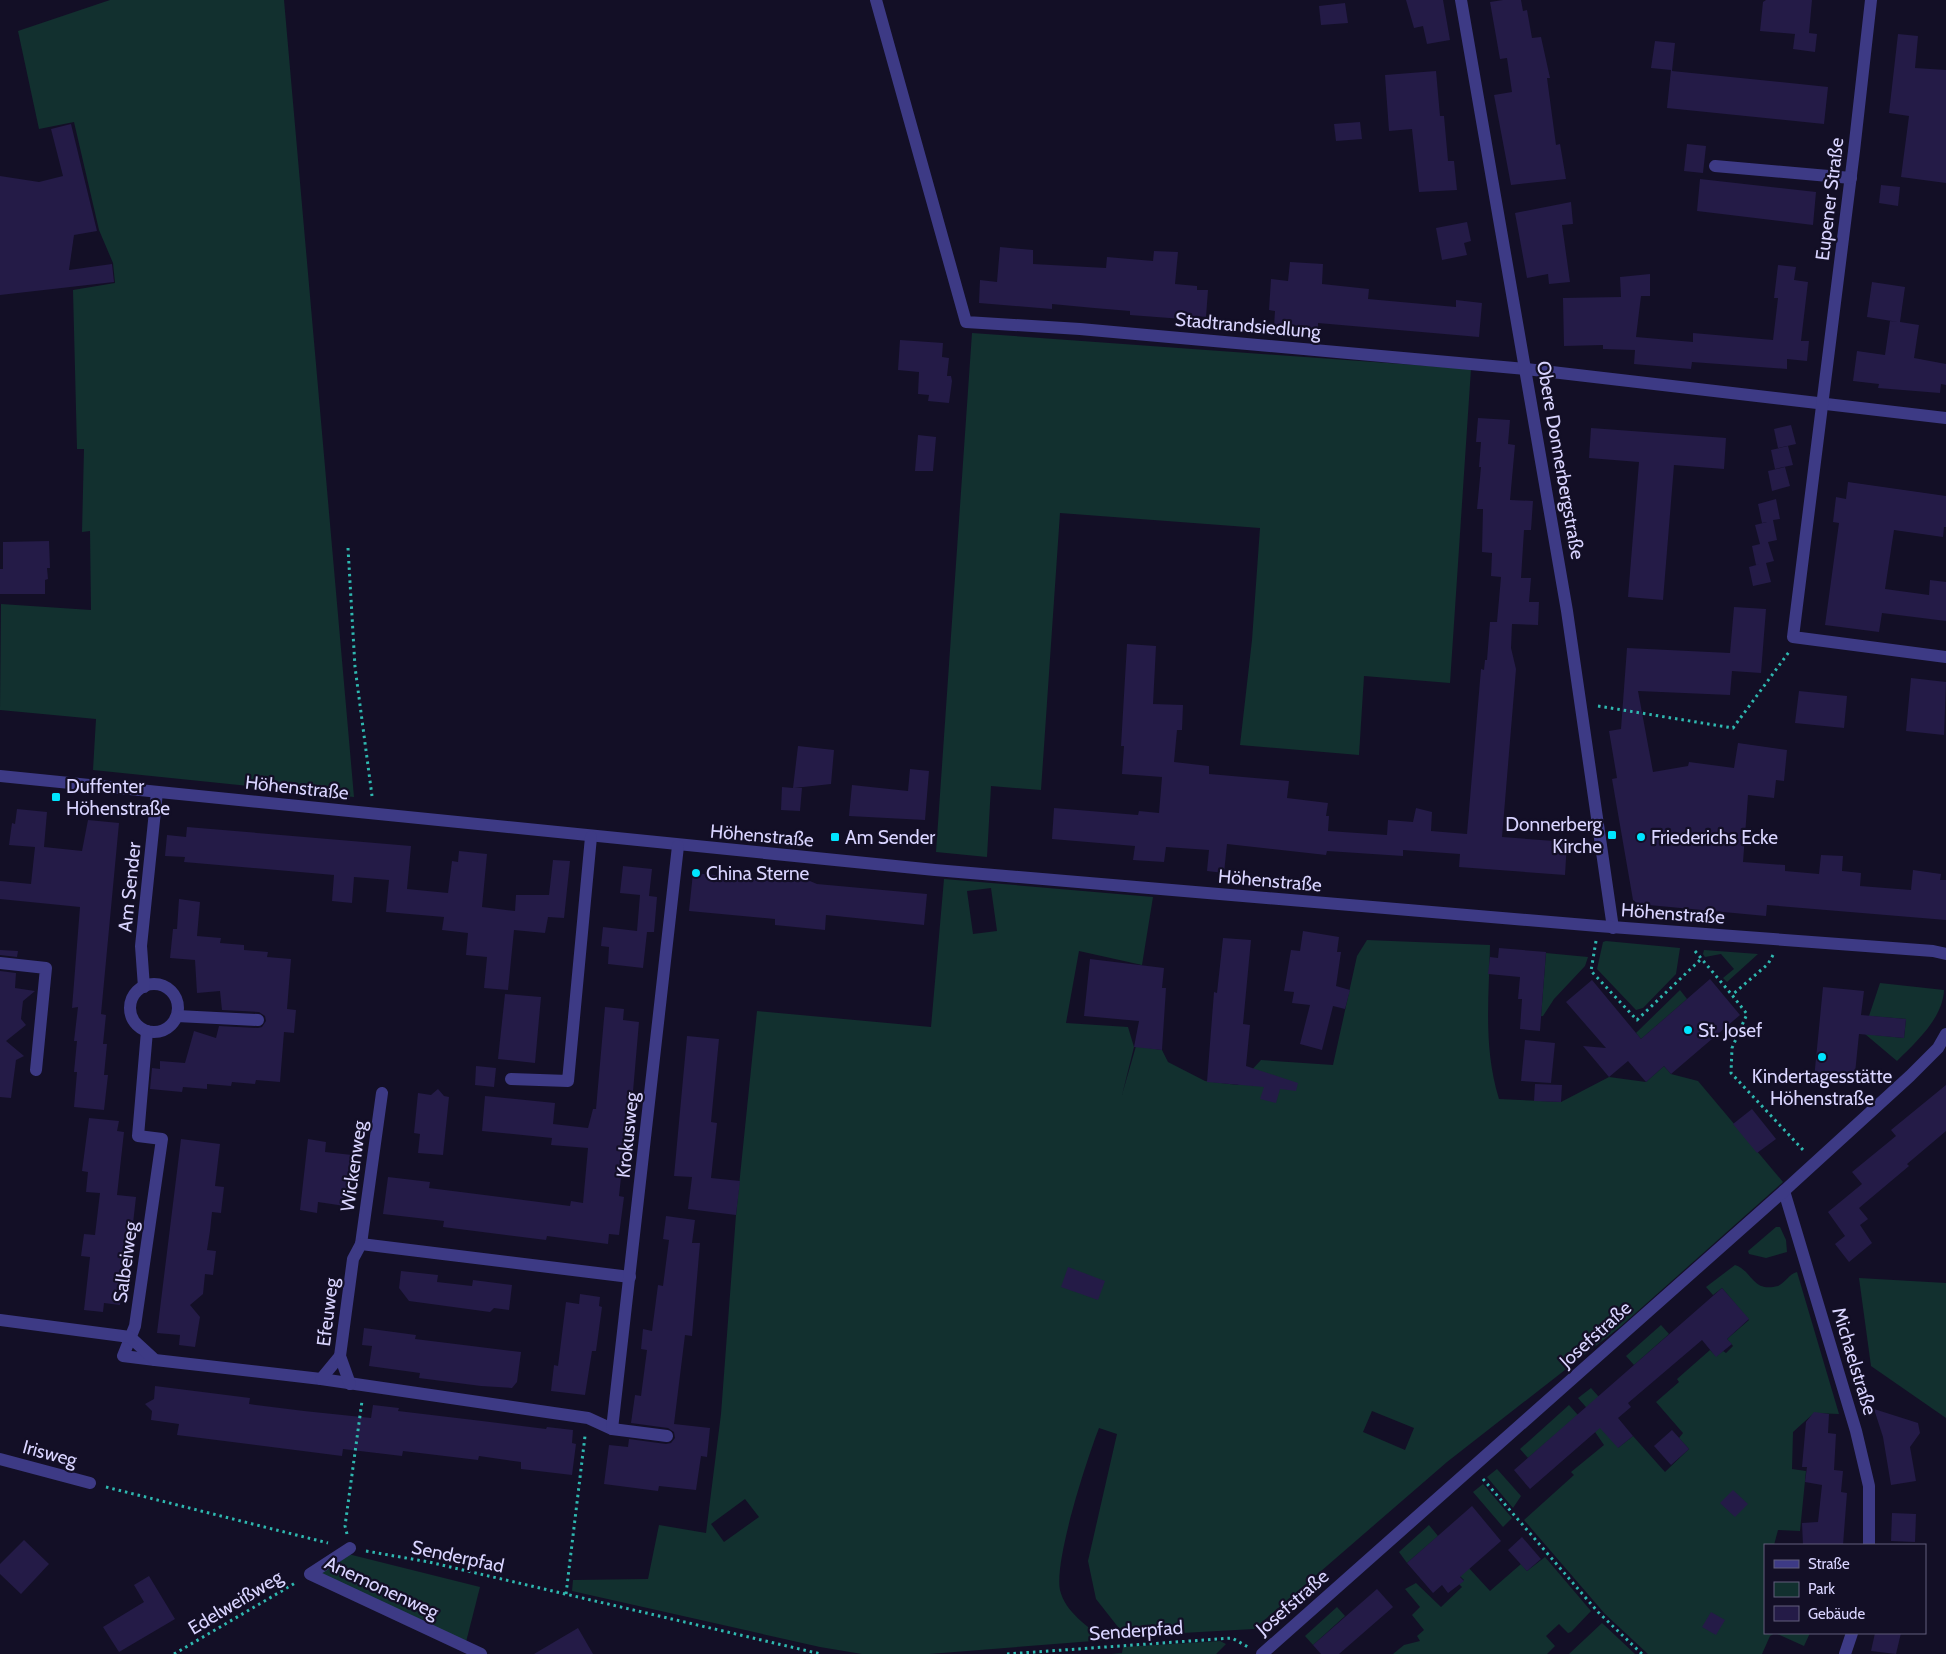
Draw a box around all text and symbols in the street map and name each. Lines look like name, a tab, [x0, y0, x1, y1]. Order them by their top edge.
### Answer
street label: Eupener Straße	[1811, 136, 1848, 262]
street label: Stadtrandsiedlung	[1174, 308, 1322, 343]
street label: Obere Donnerbergstraße	[1532, 359, 1589, 561]
street label: Höhenstraße	[244, 771, 350, 804]
place label: Duffenter Höhenstraße	[66, 775, 170, 820]
marker: Duffenter Höhenstraße	[50, 791, 62, 803]
place label: Donnerberg Kirche	[1505, 813, 1603, 858]
street label: Höhenstraße	[709, 820, 815, 852]
place label: Am Sender	[845, 826, 935, 849]
place label: Friederichs Ecke	[1651, 826, 1778, 849]
marker: Donnerberg Kirche	[1606, 829, 1618, 841]
marker: Am Sender	[829, 831, 841, 843]
marker: Friederichs Ecke	[1635, 831, 1647, 843]
street label: Am Sender	[113, 841, 146, 933]
place label: China Sterne	[706, 862, 810, 885]
street label: Höhenstraße	[1217, 865, 1323, 897]
marker: China Sterne	[690, 867, 702, 879]
street label: Höhenstraße	[1620, 898, 1726, 929]
place label: St. Josef	[1698, 1019, 1763, 1042]
marker: St. Josef	[1682, 1024, 1694, 1036]
marker: Kindertagesstätte Höhenstraße	[1816, 1051, 1828, 1063]
place label: Kindertagesstätte Höhenstraße	[1752, 1065, 1892, 1110]
street label: Krokusweg	[612, 1090, 643, 1179]
street label: Wickenweg	[336, 1119, 371, 1213]
street label: Salbeiweg	[108, 1219, 143, 1304]
street label: Efeuweg	[312, 1276, 343, 1348]
street label: Josefstraße	[1554, 1296, 1636, 1373]
street label: Michaelstraße	[1827, 1305, 1882, 1418]
street label: Irisweg	[20, 1435, 80, 1472]
street label: Senderpfad	[409, 1535, 506, 1578]
legend	[1764, 1544, 1926, 1634]
street label: Anemonenweg	[321, 1551, 443, 1624]
text: Straße	[1808, 1555, 1850, 1573]
street label: Josefstraße	[1251, 1564, 1334, 1641]
street label: Edelweißweg	[184, 1565, 287, 1640]
text: Park	[1808, 1580, 1835, 1598]
text: Gebäude	[1808, 1605, 1865, 1623]
street label: Senderpfad	[1088, 1616, 1184, 1645]

